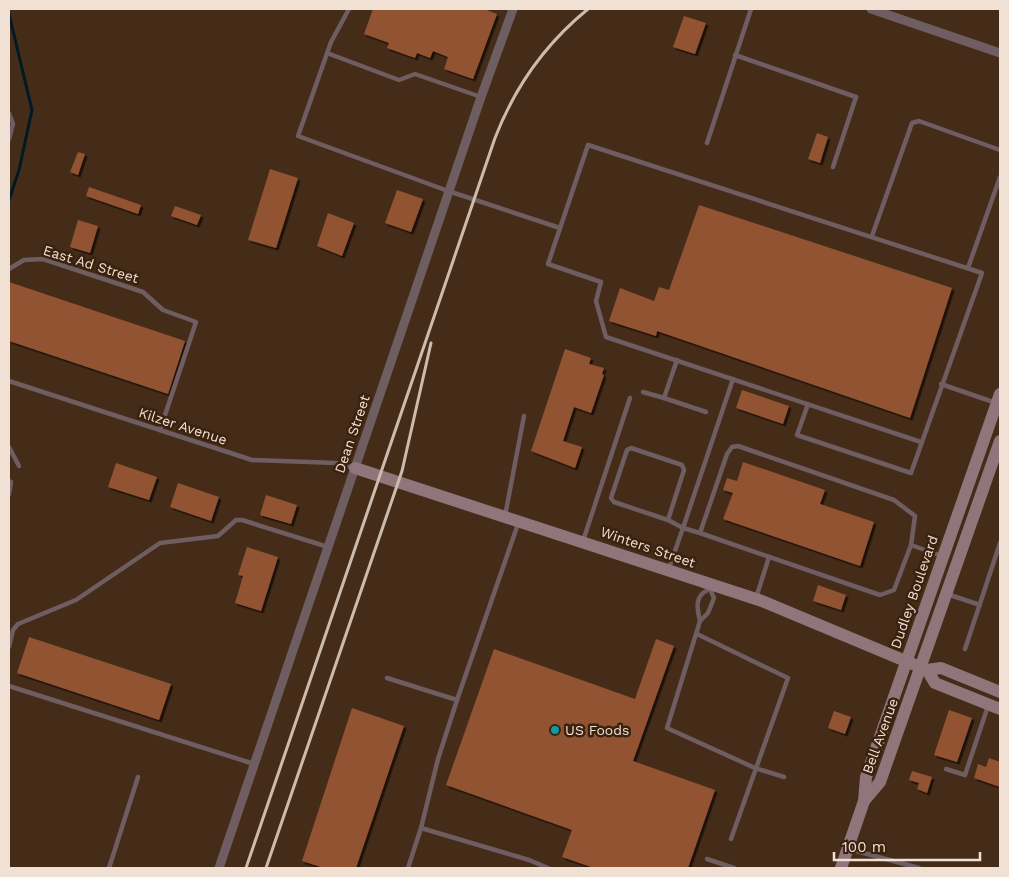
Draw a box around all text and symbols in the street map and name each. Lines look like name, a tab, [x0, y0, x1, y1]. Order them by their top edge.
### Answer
street label: East Ad Street	[41, 242, 141, 286]
street label: Dean Street	[331, 393, 373, 475]
street label: Kilzer Avenue	[137, 404, 229, 448]
street label: Winters Street	[598, 523, 698, 571]
street label: Dudley Boulevard	[887, 533, 941, 651]
street label: Bell Avenue	[859, 696, 901, 776]
place label: US Foods	[565, 722, 629, 738]
marker: US Foods	[549, 724, 561, 736]
scale bar	[834, 830, 980, 862]
text: 100 m	[842, 838, 886, 856]

